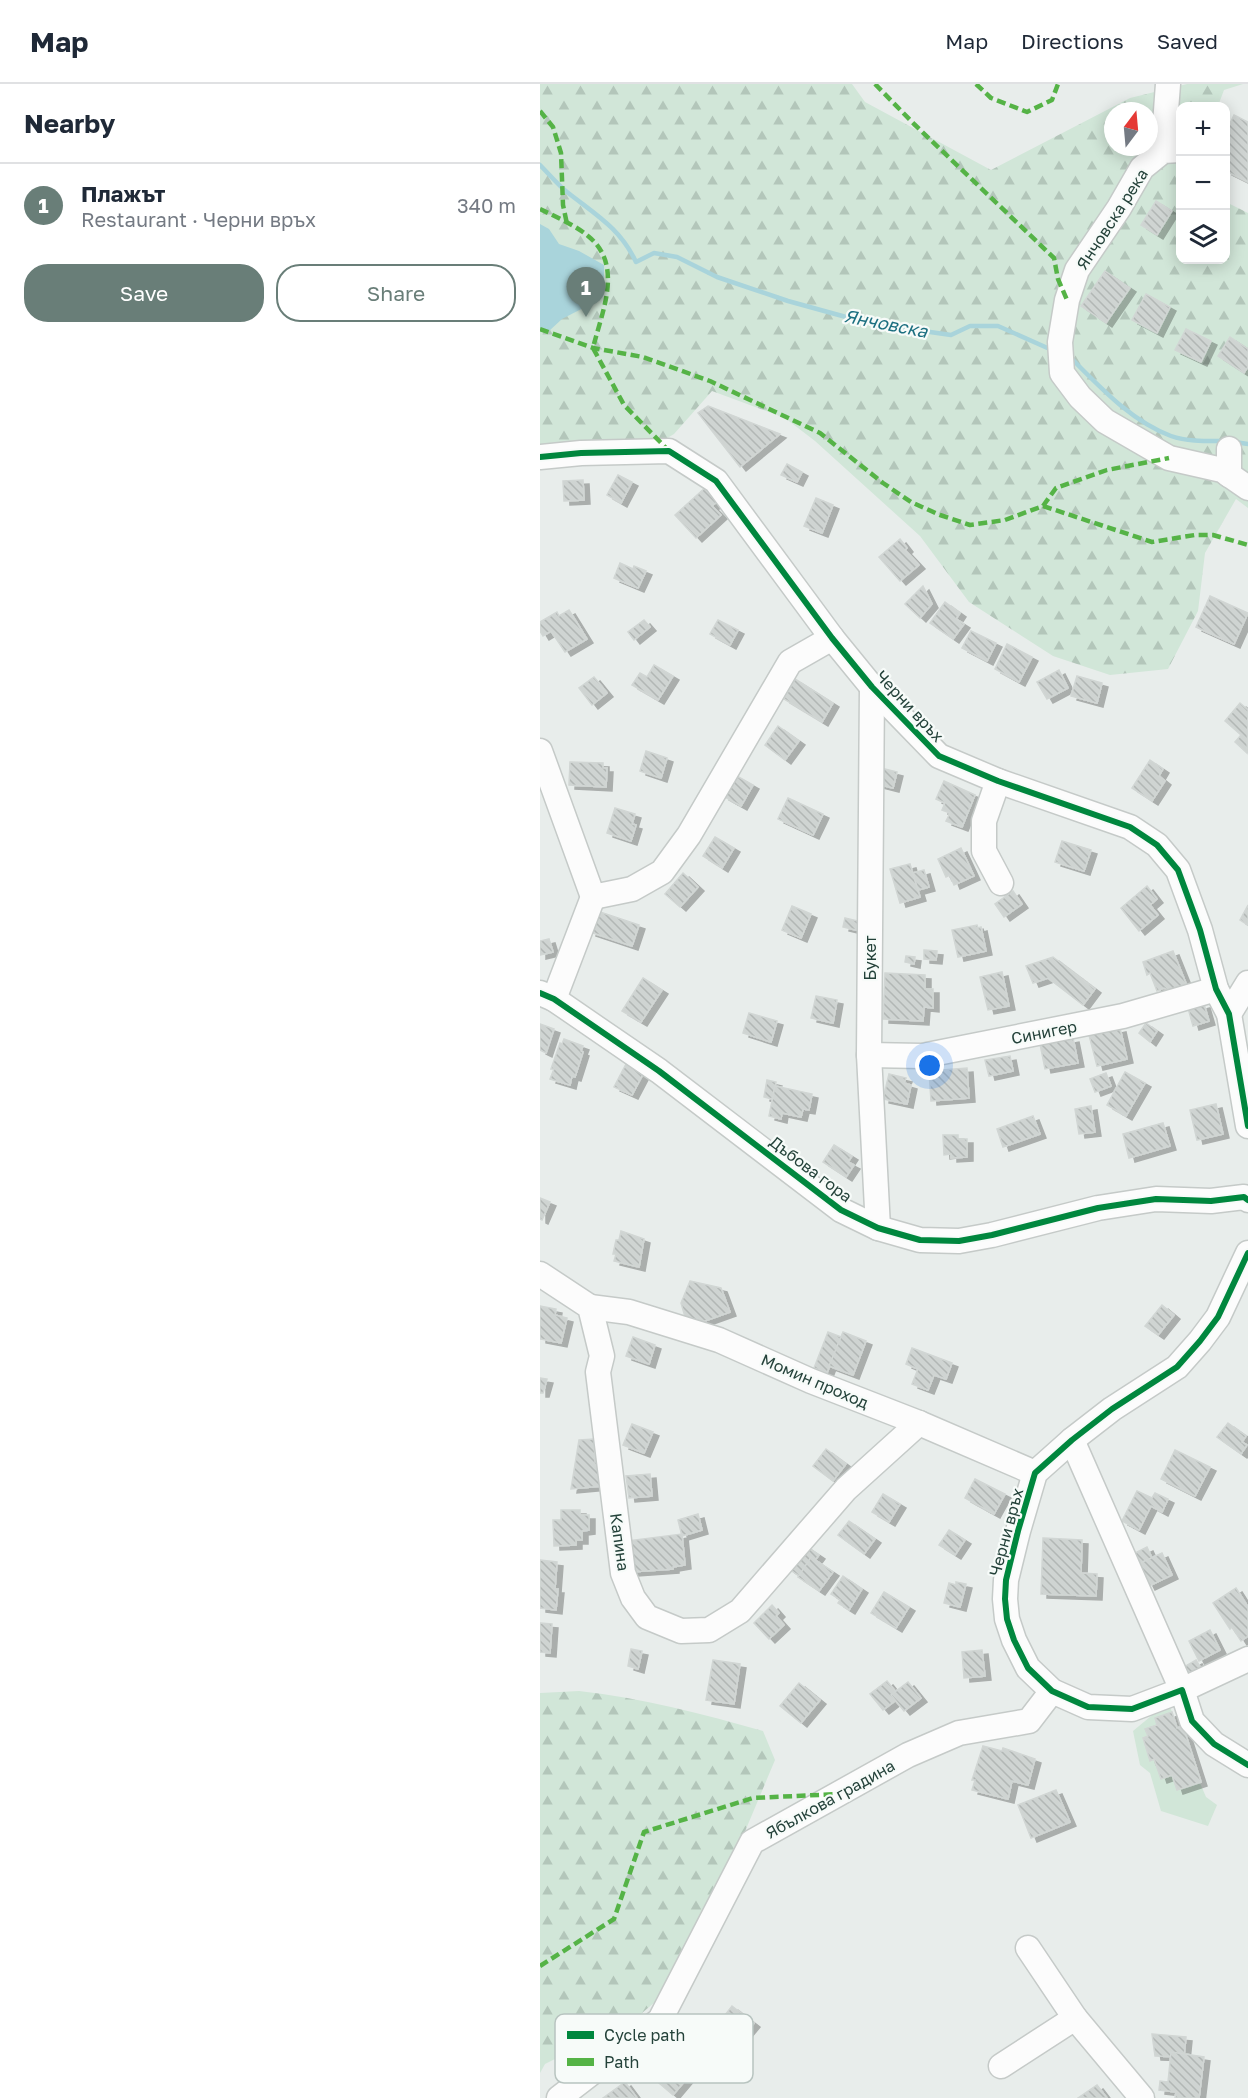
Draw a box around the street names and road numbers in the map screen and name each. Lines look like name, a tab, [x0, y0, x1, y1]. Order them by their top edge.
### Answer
street label: Янчовска река	[1072, 165, 1152, 273]
street label: Черни връх	[872, 666, 948, 746]
street label: Букет	[860, 935, 880, 980]
street label: Синигер	[1009, 1016, 1079, 1048]
street label: Дъбова гора	[766, 1132, 856, 1206]
street label: Момин проход	[758, 1349, 872, 1413]
street label: Черни връх	[985, 1486, 1027, 1578]
street label: Капина	[606, 1512, 634, 1572]
street label: Ябълкова градина	[762, 1755, 898, 1843]

